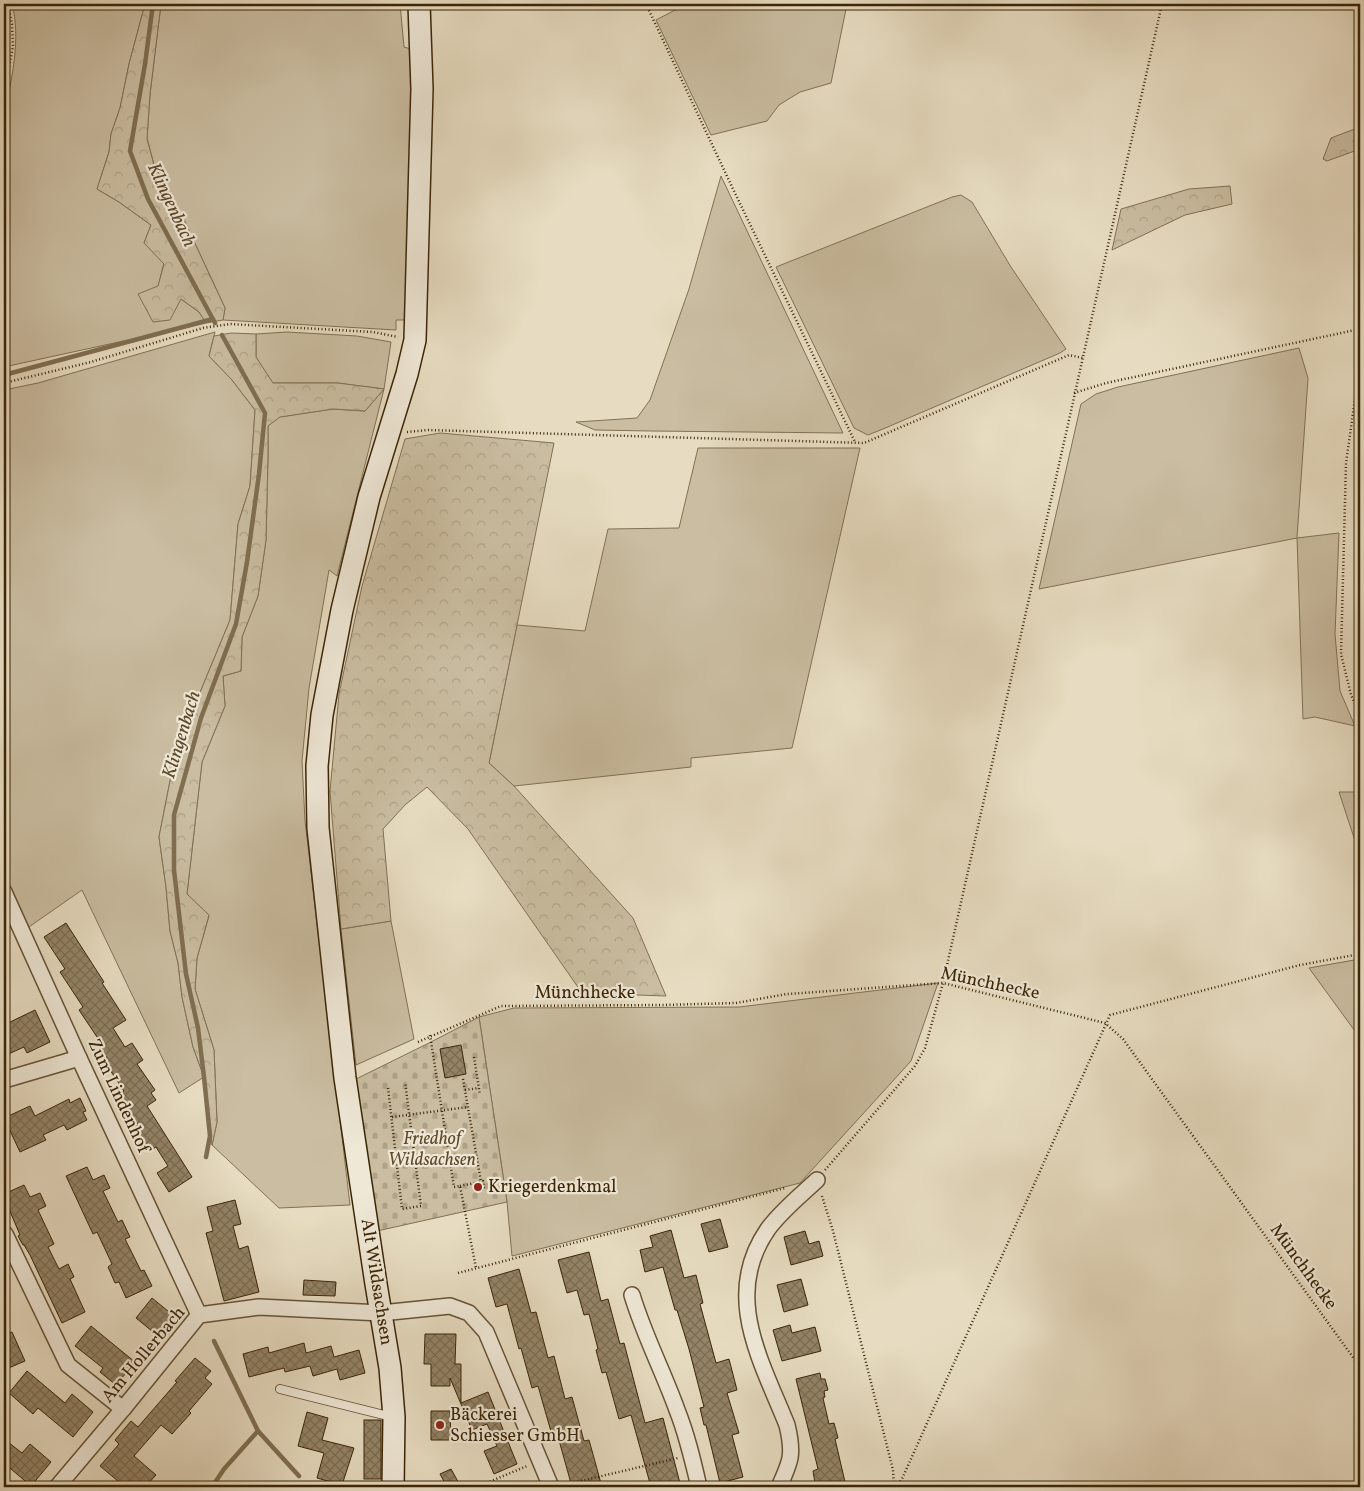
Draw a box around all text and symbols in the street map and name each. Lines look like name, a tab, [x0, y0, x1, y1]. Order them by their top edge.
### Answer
water label: Klingenbach	[140, 159, 202, 251]
water label: Klingenbach	[156, 688, 208, 782]
street label: Münchhecke	[938, 961, 1042, 1007]
street label: Münchhecke	[535, 981, 635, 1006]
street label: Zum Lindenhof	[81, 1035, 156, 1159]
park label: Friedhof Wildsachsen	[388, 1127, 476, 1173]
place label: Kriegerdenkmal	[488, 1175, 616, 1200]
marker: Kriegerdenkmal	[472, 1181, 484, 1193]
street label: Alt Wildsachsen	[354, 1217, 398, 1347]
street label: Münchhecke	[1263, 1219, 1343, 1315]
street label: Am Hollerbach	[96, 1301, 192, 1409]
place label: Bäckerei Schiesser GmbH	[450, 1403, 580, 1449]
marker: Bäckerei Schiesser GmbH	[434, 1419, 446, 1431]

